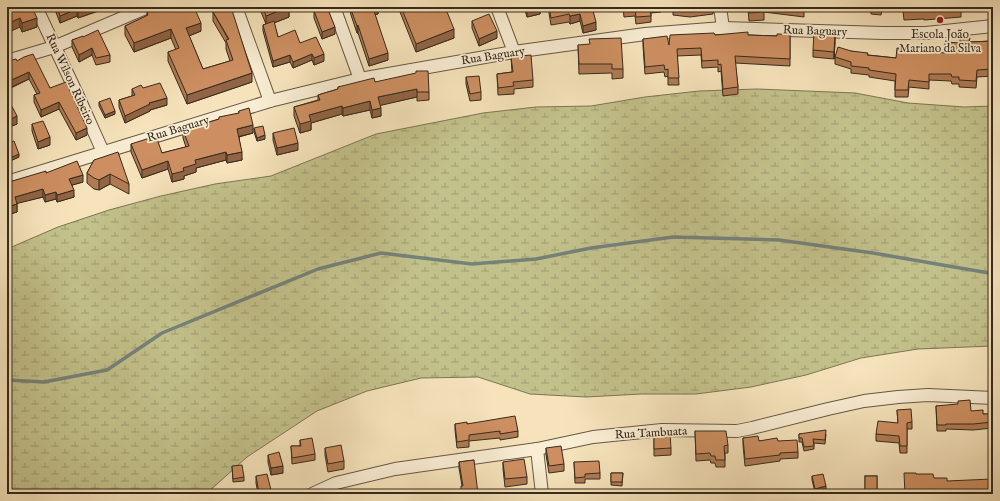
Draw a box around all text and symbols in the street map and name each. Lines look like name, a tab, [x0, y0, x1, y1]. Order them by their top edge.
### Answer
marker: Escola João Mariano da Silva	[935, 15, 945, 25]
street label: Rua Baguary	[783, 22, 848, 40]
place label: Escola João Mariano da Silva	[899, 27, 982, 56]
street label: Rua Wilson Ribeiro	[42, 31, 98, 127]
street label: Rua Baguary	[460, 44, 526, 68]
street label: Rua Baguary	[145, 112, 211, 146]
street label: Rua Tambuata	[614, 424, 688, 442]

